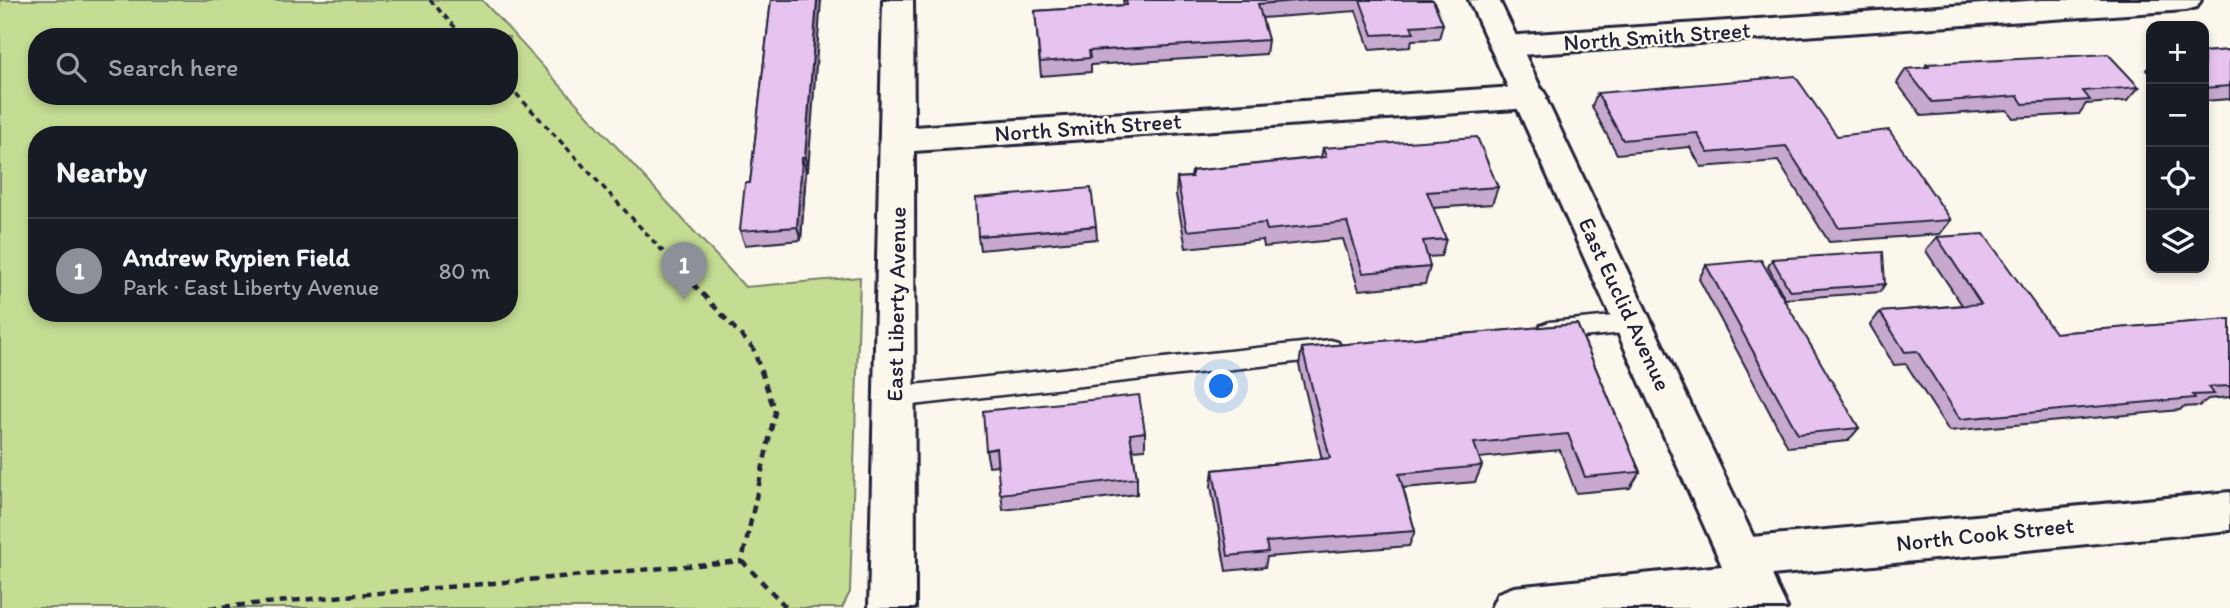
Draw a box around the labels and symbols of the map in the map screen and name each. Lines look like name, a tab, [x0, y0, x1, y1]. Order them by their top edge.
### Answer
street label: North Smith Street	[1563, 15, 1752, 57]
street label: North Smith Street	[994, 106, 1183, 148]
street label: East Liberty Avenue	[880, 206, 912, 402]
street label: East Euclid Avenue	[1573, 213, 1677, 395]
pin: 1	[661, 242, 707, 300]
your location	[1204, 369, 1238, 403]
street label: North Cook Street	[1895, 511, 2075, 557]

